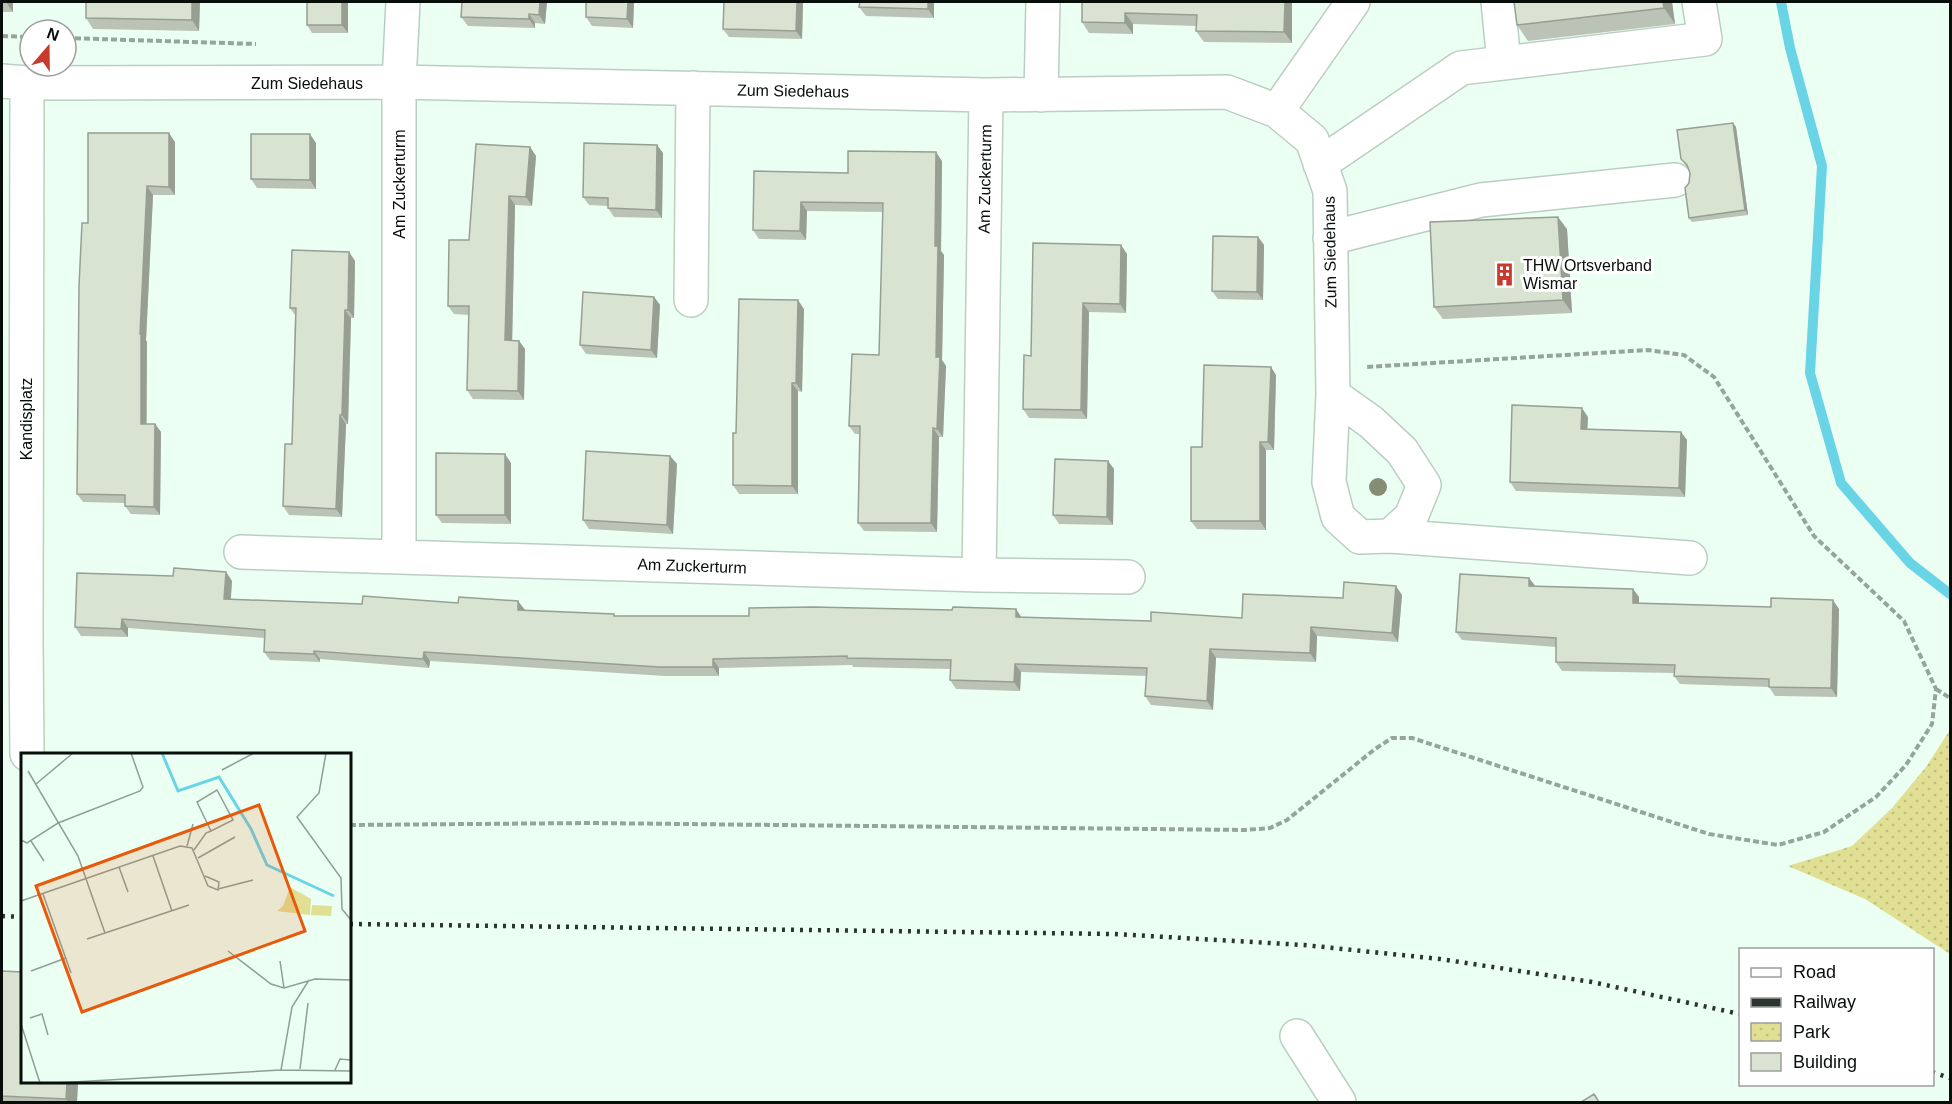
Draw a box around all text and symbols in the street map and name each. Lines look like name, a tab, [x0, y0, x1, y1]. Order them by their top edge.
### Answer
north arrow	[18, 18, 78, 78]
text: N	[45, 24, 61, 44]
street label: Zum Siedehaus	[251, 75, 363, 92]
street label: Zum Siedehaus	[737, 82, 849, 100]
street label: Am Zuckerturm	[976, 124, 994, 234]
street label: Am Zuckerturm	[391, 129, 408, 239]
street label: Zum Siedehaus	[1321, 196, 1339, 308]
place label: THW Ortsverband Wismar	[1523, 257, 1652, 292]
building icon: THW Ortsverband Wismar	[1492, 261, 1518, 287]
street label: Kandisplatz	[18, 378, 35, 460]
street label: Am Zuckerturm	[637, 556, 747, 576]
inset map	[21, 753, 351, 1083]
legend	[1739, 948, 1934, 1086]
text: Road	[1793, 962, 1836, 982]
text: Railway	[1793, 992, 1856, 1012]
text: Park	[1793, 1022, 1831, 1042]
text: Building	[1793, 1052, 1857, 1072]

